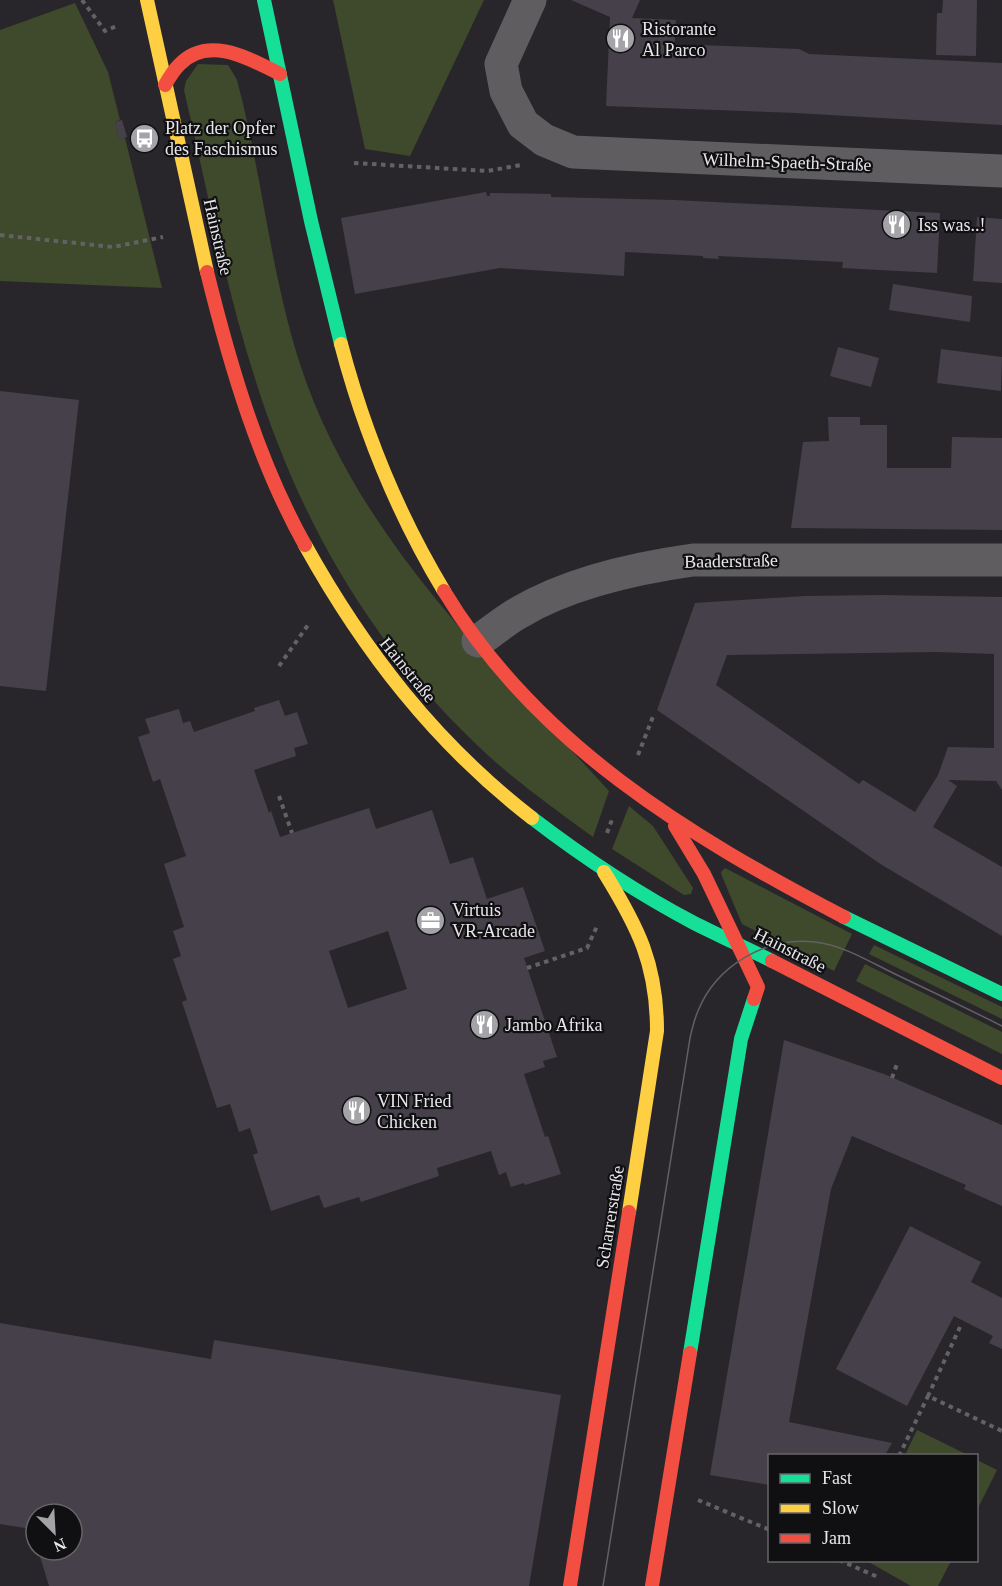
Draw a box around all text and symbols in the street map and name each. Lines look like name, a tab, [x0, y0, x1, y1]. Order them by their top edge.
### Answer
place label: Ristorante Al Parco	[642, 19, 716, 60]
restaurant icon: Ristorante Al Parco	[605, 23, 637, 55]
place label: Platz der Opfer des Faschismus	[165, 118, 278, 159]
bus stop icon: Platz der Opfer des Faschismus	[128, 122, 160, 154]
street label: Wilhelm-Spaeth-Straße	[702, 149, 872, 175]
street label: Hainstraße	[199, 197, 237, 277]
restaurant icon: Iss was..!	[881, 209, 913, 241]
place label: Iss was..!	[918, 215, 986, 235]
street label: Baaderstraße	[684, 550, 778, 572]
street label: Hainstraße	[376, 633, 440, 707]
place label: Virtuis VR-Arcade	[452, 900, 535, 941]
office icon: Virtuis VR-Arcade	[415, 904, 447, 936]
street label: Hainstraße	[751, 923, 829, 977]
restaurant icon: Jambo Afrika	[468, 1009, 500, 1041]
place label: Jambo Afrika	[505, 1015, 602, 1035]
place label: VIN Fried Chicken	[377, 1091, 452, 1132]
restaurant icon: VIN Fried Chicken	[340, 1095, 372, 1127]
street label: Scharrerstraße	[592, 1164, 628, 1270]
legend	[768, 1454, 978, 1562]
text: Fast	[822, 1468, 852, 1488]
text: Slow	[822, 1498, 859, 1518]
north arrow	[24, 1502, 84, 1562]
text: Jam	[822, 1528, 851, 1548]
text: N	[51, 1535, 69, 1556]

